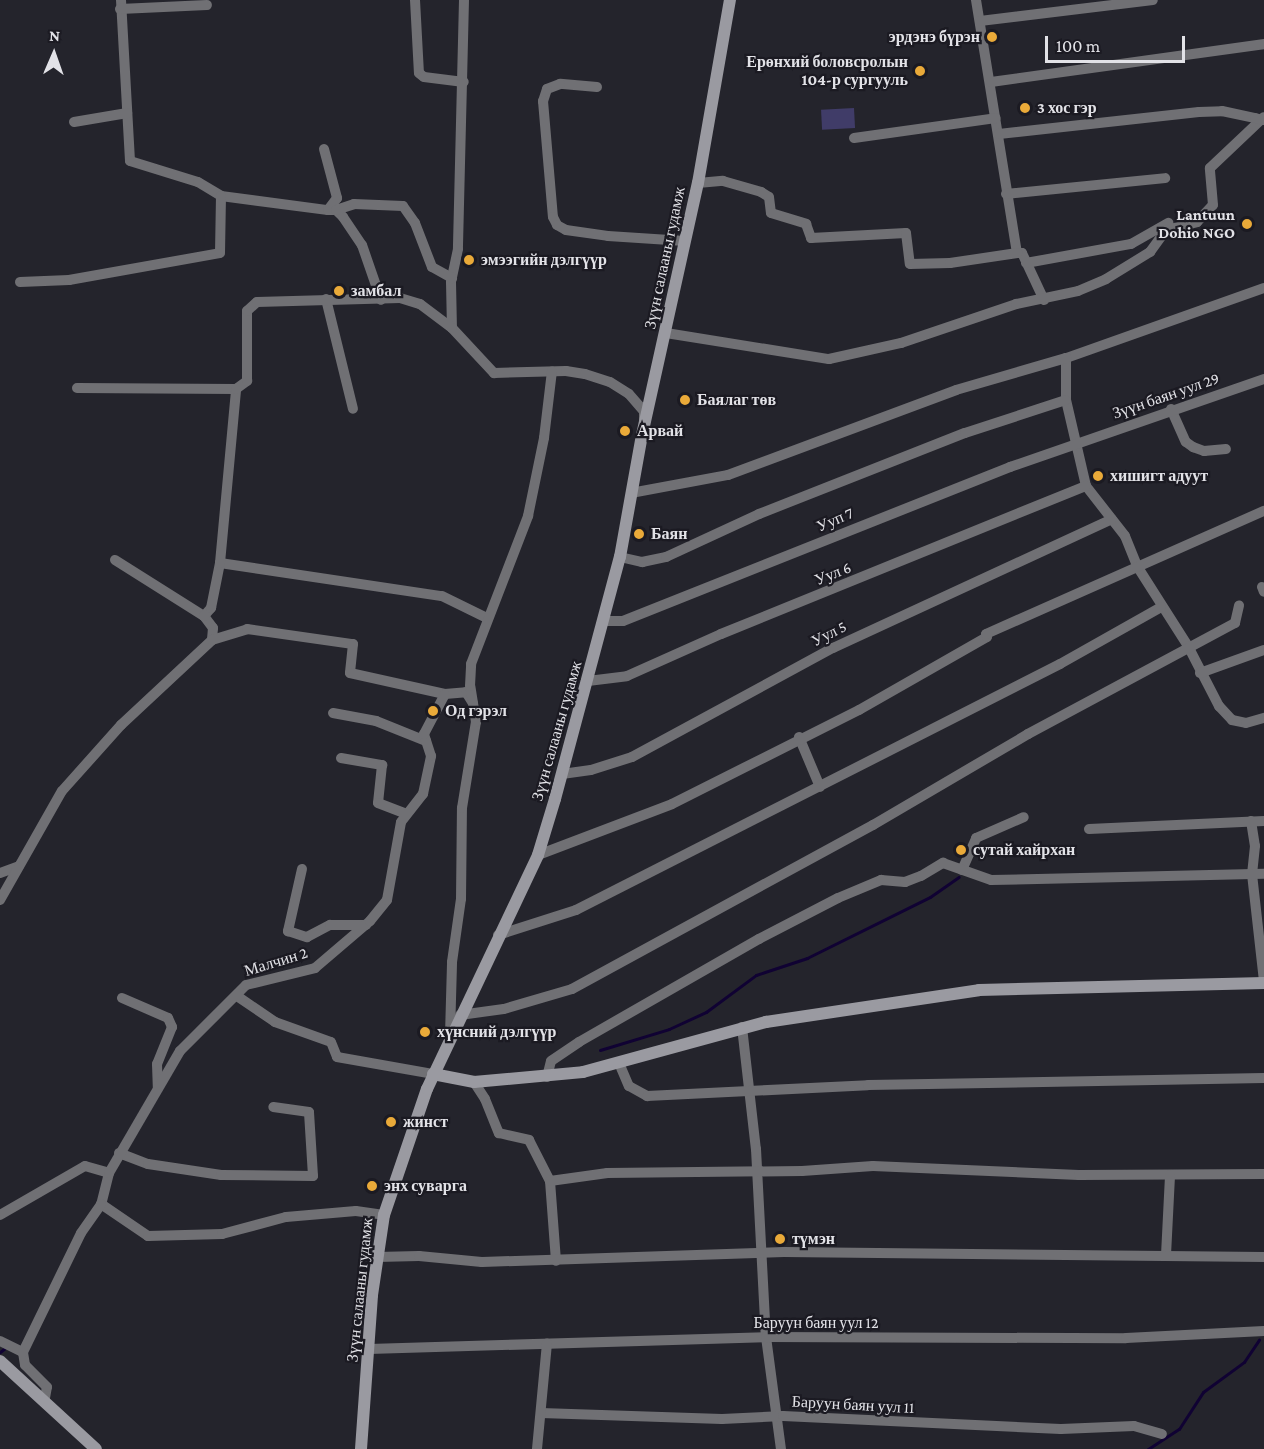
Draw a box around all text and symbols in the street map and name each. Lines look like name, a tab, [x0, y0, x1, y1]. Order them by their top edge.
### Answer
north arrow	[24, 24, 84, 84]
scale bar	[1048, 24, 1188, 62]
text: N	[49, 27, 60, 44]
place label: эрдэнэ бүрэн	[889, 27, 980, 47]
marker: эрдэнэ бүрэн	[985, 30, 999, 44]
text: 100 m	[1056, 36, 1100, 56]
place label: Ерөнхий боловсролын 104-р сургууль	[746, 52, 908, 90]
marker: Ерөнхий боловсролын 104-р сургууль	[913, 64, 927, 78]
place label: 3 хос гэр	[1037, 98, 1097, 118]
marker: 3 хос гэр	[1018, 101, 1032, 115]
street label: Зүүн салааны гудамж	[641, 185, 689, 331]
place label: Lantuun Dohio NGO	[1158, 205, 1235, 243]
marker: Lantuun Dohio NGO	[1240, 217, 1254, 231]
place label: эмээгийн дэлгүүр	[481, 250, 607, 270]
marker: эмээгийн дэлгүүр	[462, 253, 476, 267]
place label: замбал	[351, 281, 401, 301]
marker: замбал	[332, 284, 346, 298]
street label: Зүүн баян уул 29	[1110, 369, 1222, 423]
place label: Баялаг төв	[697, 390, 776, 410]
marker: Баялаг төв	[678, 393, 692, 407]
place label: Арвай	[637, 421, 683, 441]
marker: Арвай	[618, 424, 632, 438]
place label: хишигт адуут	[1110, 466, 1208, 486]
marker: хишигт адуут	[1091, 469, 1105, 483]
street label: Ууп 7	[814, 504, 856, 536]
place label: Баян	[651, 524, 687, 544]
marker: Баян	[632, 527, 646, 541]
street label: Уул 6	[812, 558, 854, 590]
street label: Уул 5	[808, 617, 850, 651]
street label: Зүүн салааны гудамж	[528, 659, 586, 803]
place label: Од гэрэл	[445, 701, 507, 721]
marker: Од гэрэл	[426, 704, 440, 718]
place label: сутай хайрхан	[973, 840, 1075, 860]
marker: сутай хайрхан	[954, 843, 968, 857]
street label: Малчин 2	[242, 943, 310, 981]
place label: хүнсний дэлгүүр	[437, 1022, 556, 1042]
marker: хүнсний дэлгүүр	[418, 1025, 432, 1039]
place label: жинст	[403, 1112, 448, 1132]
marker: жинст	[384, 1115, 398, 1129]
place label: энх суварга	[384, 1176, 467, 1196]
marker: энх суварга	[365, 1179, 379, 1193]
street label: Зүүн салааны гудамж	[343, 1217, 377, 1363]
place label: түмэн	[792, 1229, 835, 1249]
marker: түмэн	[773, 1232, 787, 1246]
street label: Баруун баян уул 12	[753, 1313, 879, 1333]
street label: Баруун баян уул 11	[791, 1392, 915, 1418]

